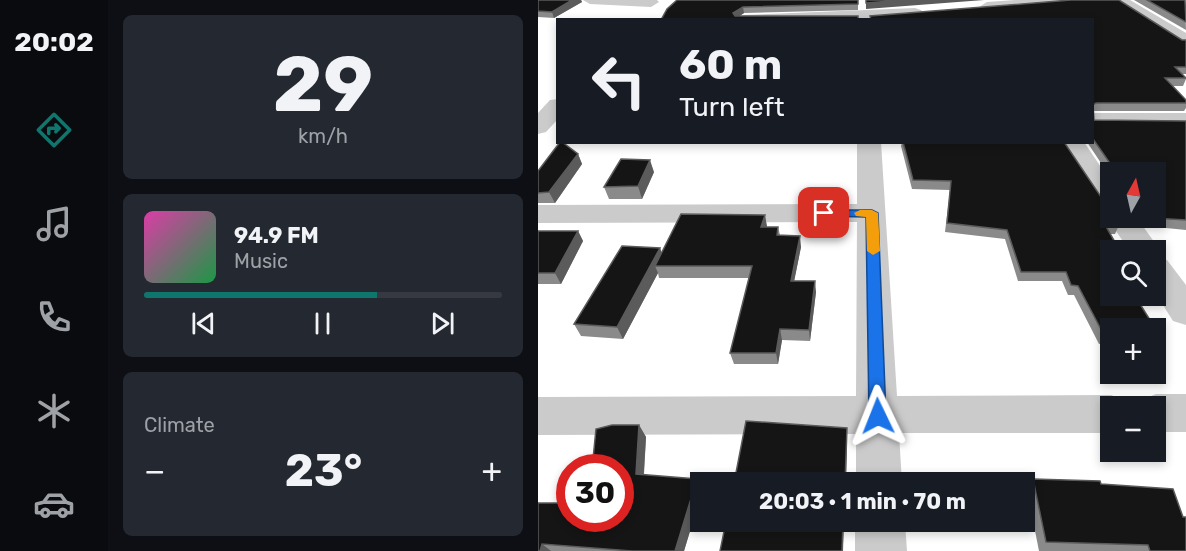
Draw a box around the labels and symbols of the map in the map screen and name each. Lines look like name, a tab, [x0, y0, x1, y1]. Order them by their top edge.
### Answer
north arrow	[1100, 162, 1166, 228]
pin	[798, 187, 849, 238]
position arrow	[846, 384, 910, 448]
speed limit sign: 30	[556, 454, 634, 532]

